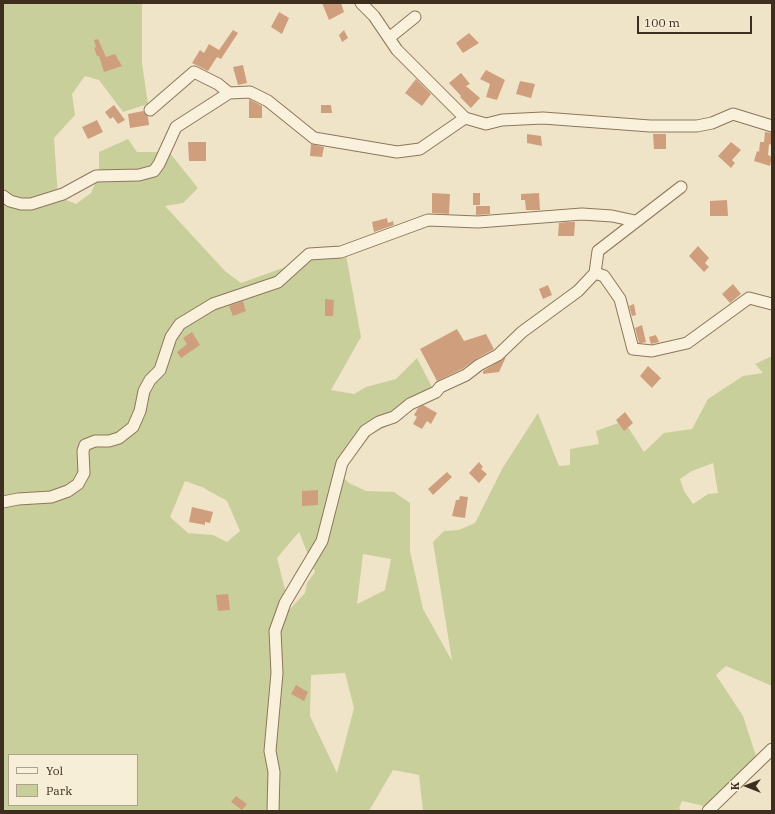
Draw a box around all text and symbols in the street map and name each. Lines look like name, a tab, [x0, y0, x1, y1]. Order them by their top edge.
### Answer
scale bar	[639, 8, 754, 34]
text: 100 m	[644, 15, 680, 30]
legend	[8, 754, 138, 806]
text: Yol	[46, 763, 63, 778]
north arrow	[727, 766, 767, 806]
text: K	[728, 782, 742, 790]
text: Park	[46, 783, 72, 798]

